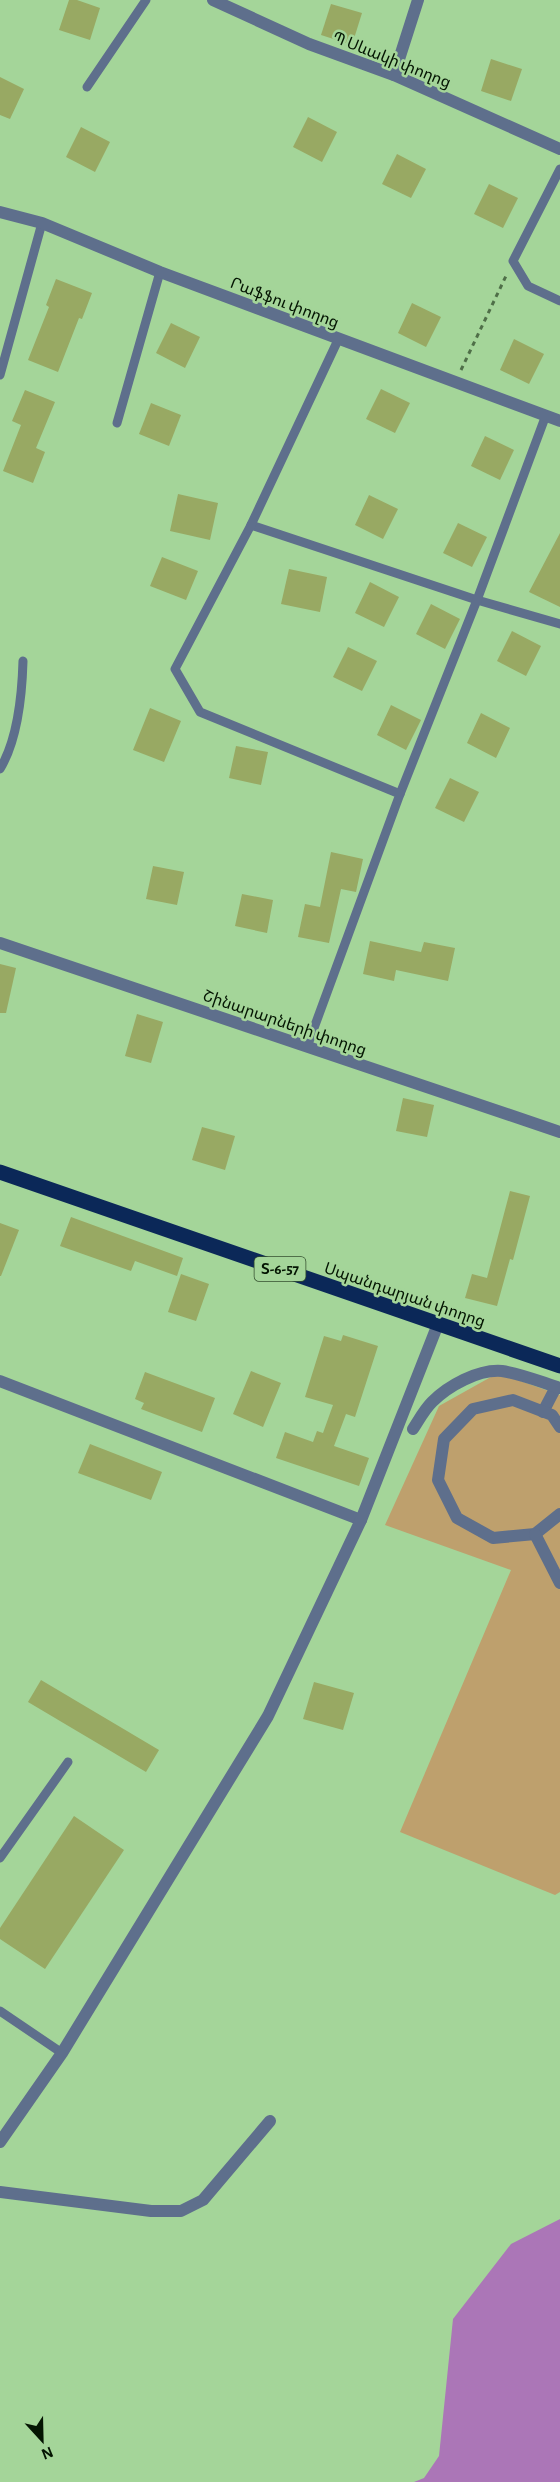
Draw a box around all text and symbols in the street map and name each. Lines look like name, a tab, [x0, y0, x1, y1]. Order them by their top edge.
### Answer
street label: Պ Սևակի փողոց	[330, 29, 453, 92]
street label: Րաֆֆու փողոց	[228, 275, 341, 332]
street label: Շինարարների փողոց	[201, 987, 368, 1059]
road number: Տ-6-57	[254, 1257, 306, 1281]
street label: Սպանդարյան փողոց	[322, 1260, 487, 1331]
north arrow	[12, 2410, 72, 2470]
text: N	[39, 2443, 55, 2462]

